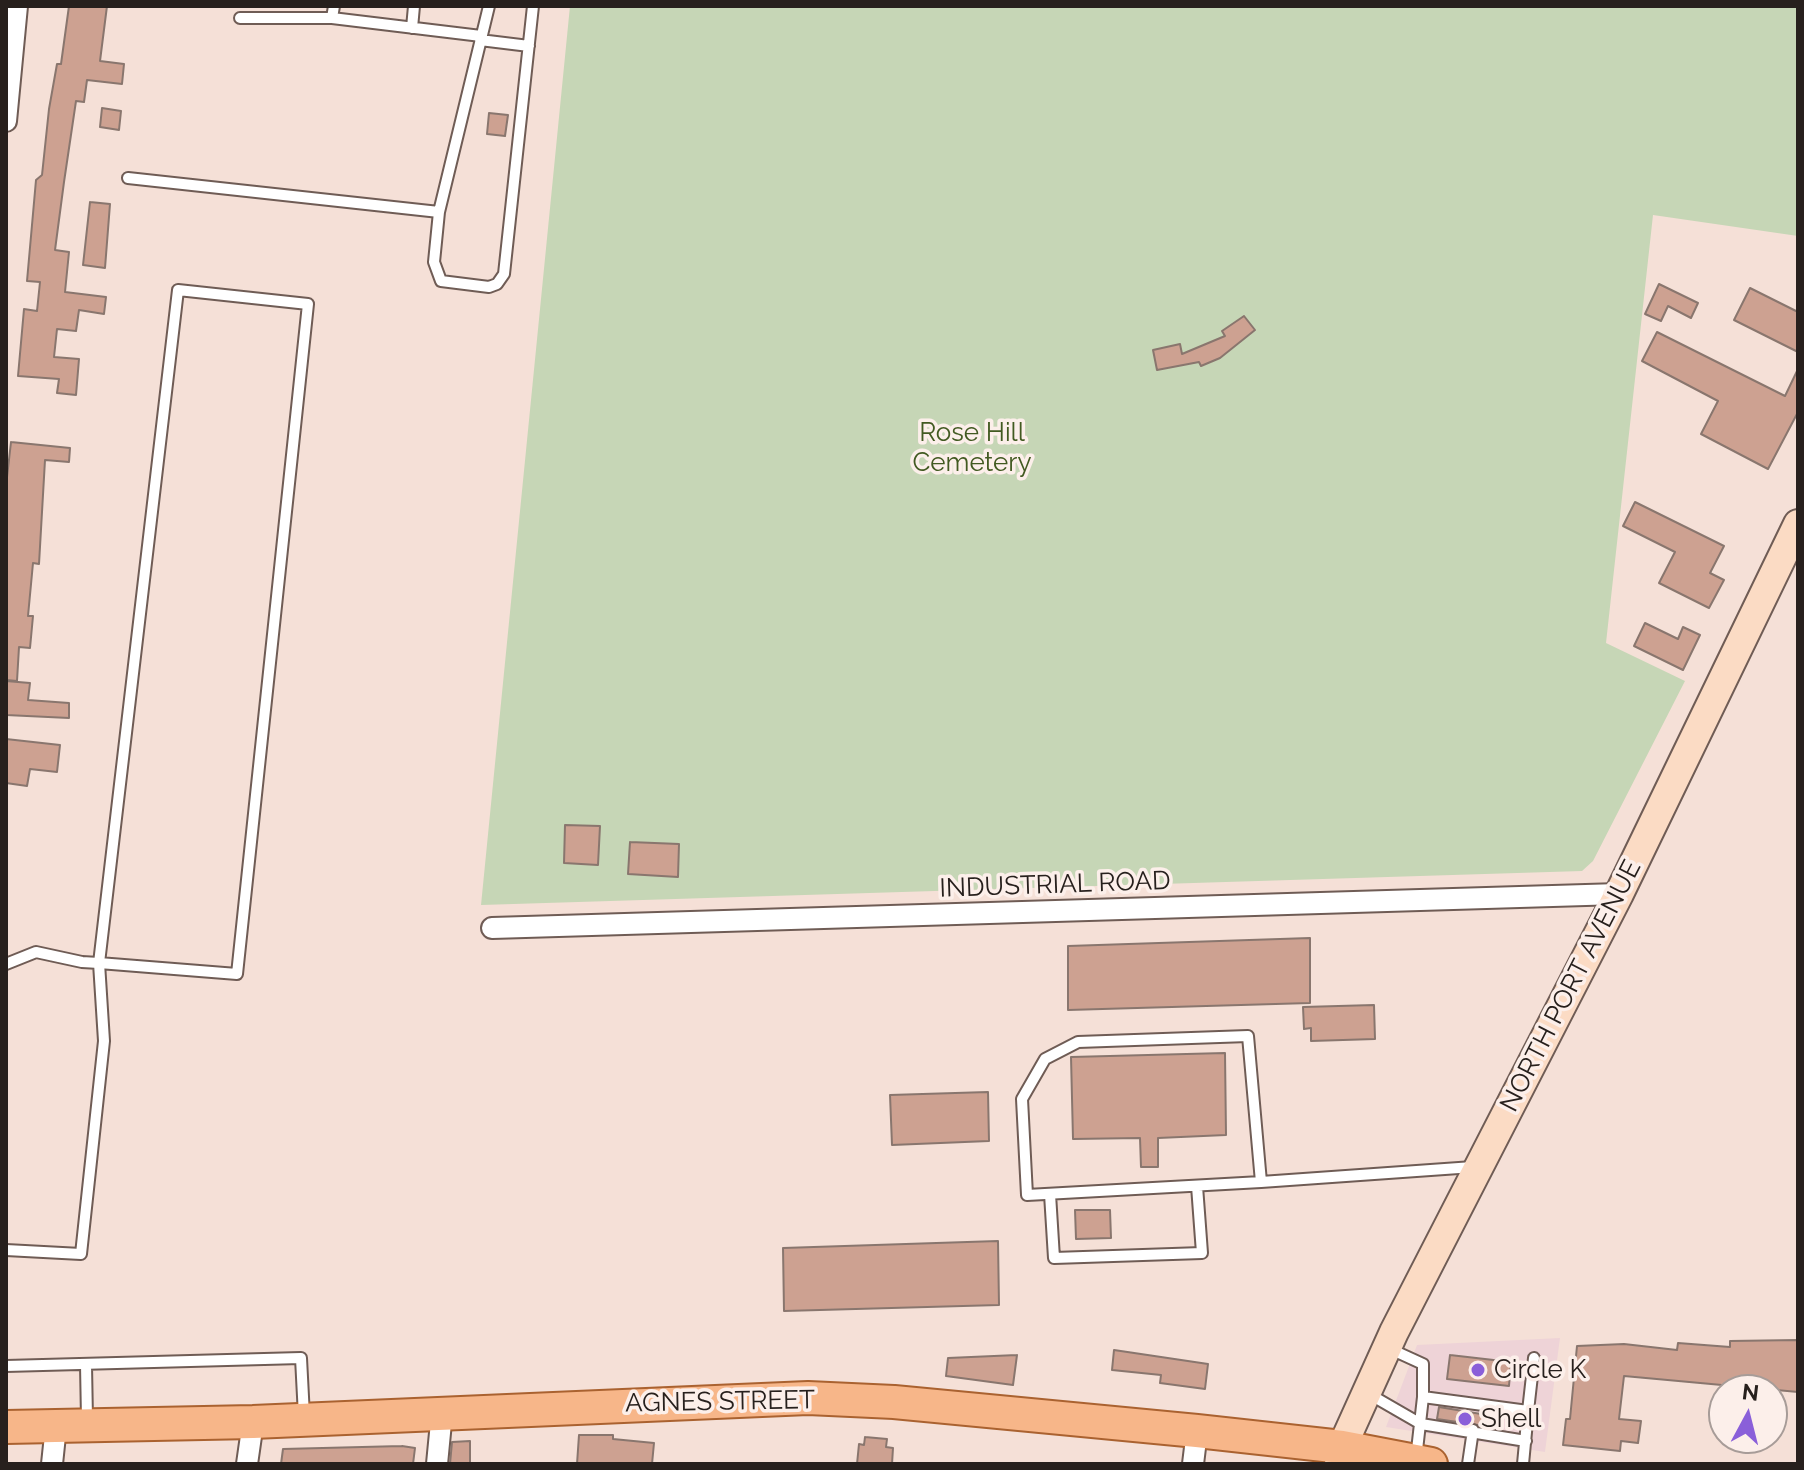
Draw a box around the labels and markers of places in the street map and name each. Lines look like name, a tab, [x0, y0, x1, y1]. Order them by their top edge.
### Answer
place label: Circle K	[1494, 1354, 1586, 1386]
marker: Circle K	[1469, 1361, 1487, 1379]
place label: Shell	[1481, 1403, 1541, 1435]
marker: Shell	[1456, 1410, 1474, 1428]

